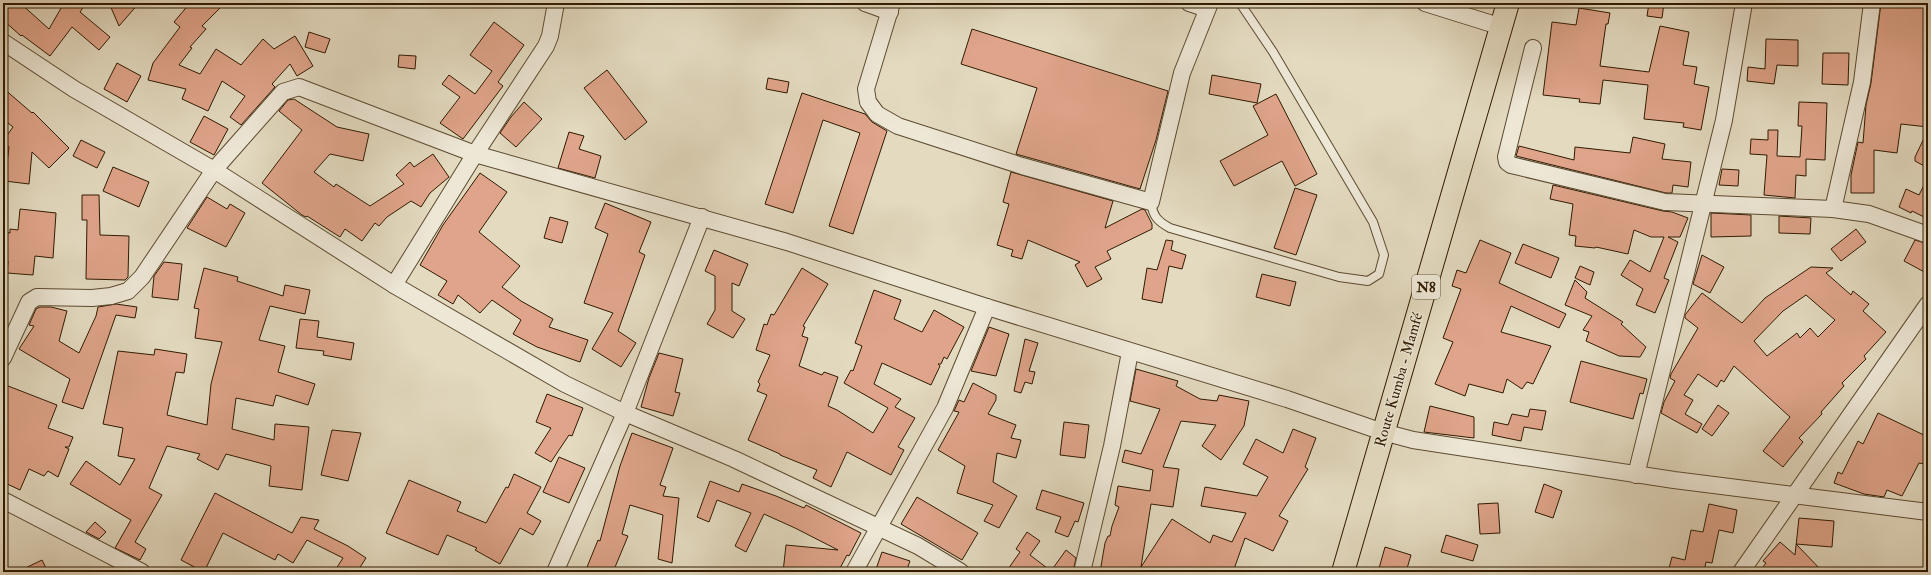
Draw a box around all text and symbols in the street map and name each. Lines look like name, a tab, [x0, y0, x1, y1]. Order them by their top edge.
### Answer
road number: N8	[1412, 275, 1440, 299]
street label: Route Kumba - Mamfé	[1371, 310, 1427, 449]

